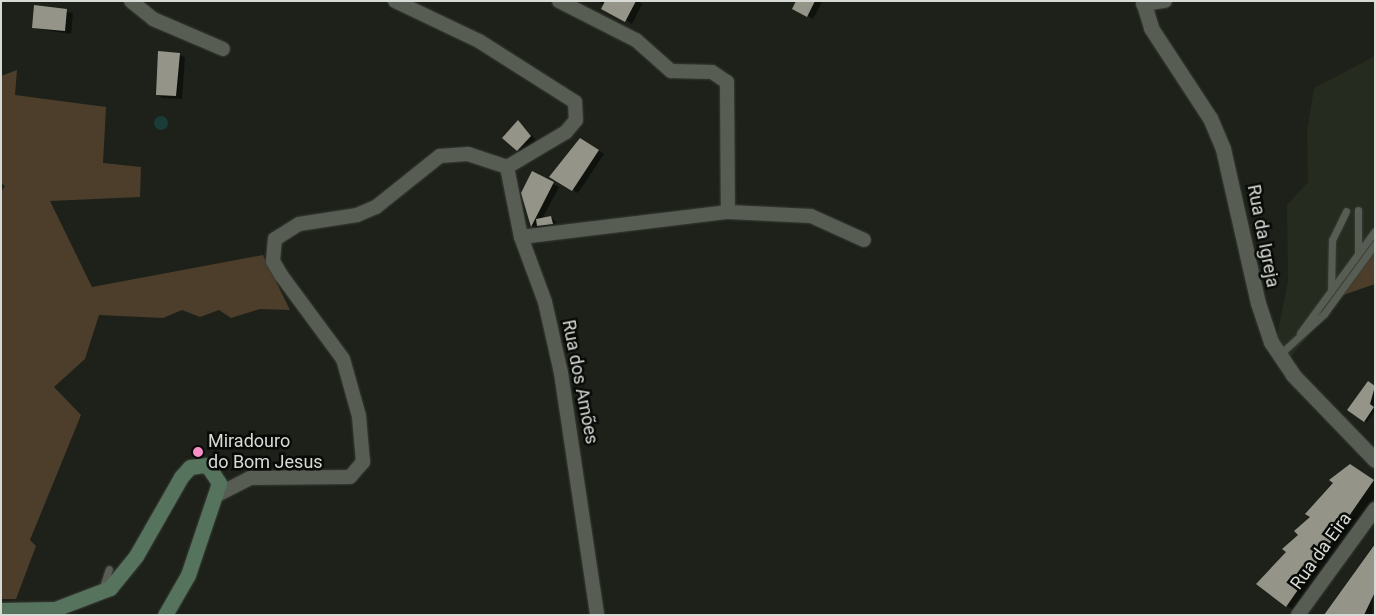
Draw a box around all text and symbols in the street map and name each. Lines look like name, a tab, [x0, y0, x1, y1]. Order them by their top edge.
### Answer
street label: Rua da Igreja	[1242, 183, 1284, 289]
street label: Rua dos Amões	[557, 318, 603, 446]
place label: Miradouro do Bom Jesus	[208, 431, 323, 474]
marker: Miradouro do Bom Jesus	[192, 446, 204, 458]
street label: Rua da Eira	[1286, 508, 1356, 594]

